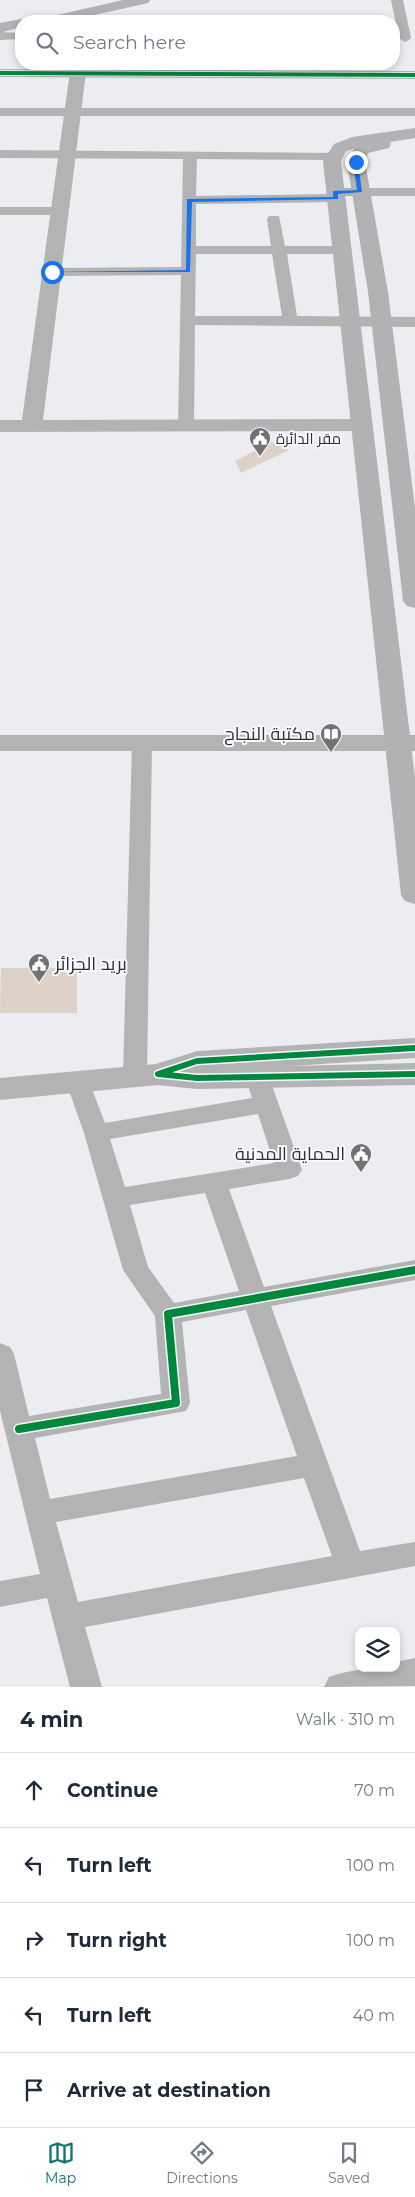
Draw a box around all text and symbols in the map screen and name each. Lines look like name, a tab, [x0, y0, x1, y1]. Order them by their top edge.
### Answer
search box	[15, 15, 400, 70]
icon: search	[33, 29, 61, 57]
text: Search here	[73, 31, 186, 54]
route end	[345, 151, 368, 174]
route start	[41, 261, 64, 284]
public building icon: مقر الدائرة	[248, 426, 272, 457]
place label: مقر الدائرة	[276, 429, 341, 448]
library icon: مكتبة النجاح	[319, 722, 343, 753]
place label: مكتبة النجاح	[224, 723, 315, 746]
public building icon: بريد الجزائر	[27, 952, 51, 983]
place label: بريد الجزائر	[54, 953, 127, 975]
public building icon: الحماية المدنية	[349, 1142, 373, 1173]
place label: الحماية المدنية	[235, 1143, 345, 1165]
map controls	[355, 1627, 400, 1672]
button: layers	[355, 1627, 400, 1672]
text: 4 min	[20, 1707, 83, 1732]
text: Walk · 310 m	[296, 1710, 395, 1729]
icon: ahead	[20, 1776, 48, 1804]
text: Continue	[67, 1779, 158, 1802]
text: 70 m	[354, 1781, 395, 1800]
icon: left	[20, 1851, 48, 1879]
text: Turn left	[67, 1854, 152, 1877]
text: 100 m	[347, 1856, 395, 1875]
icon: right	[20, 1926, 48, 1954]
text: Turn right	[67, 1929, 167, 1952]
text: 100 m	[347, 1931, 395, 1950]
icon: left	[20, 2001, 48, 2029]
text: Turn left	[67, 2004, 152, 2027]
text: 40 m	[353, 2006, 395, 2025]
icon: arrive	[20, 2076, 48, 2104]
text: Arrive at destination	[67, 2079, 271, 2102]
tab: Map	[45, 2139, 76, 2187]
tab: Directions	[166, 2139, 238, 2187]
tab: Saved	[328, 2139, 370, 2187]

